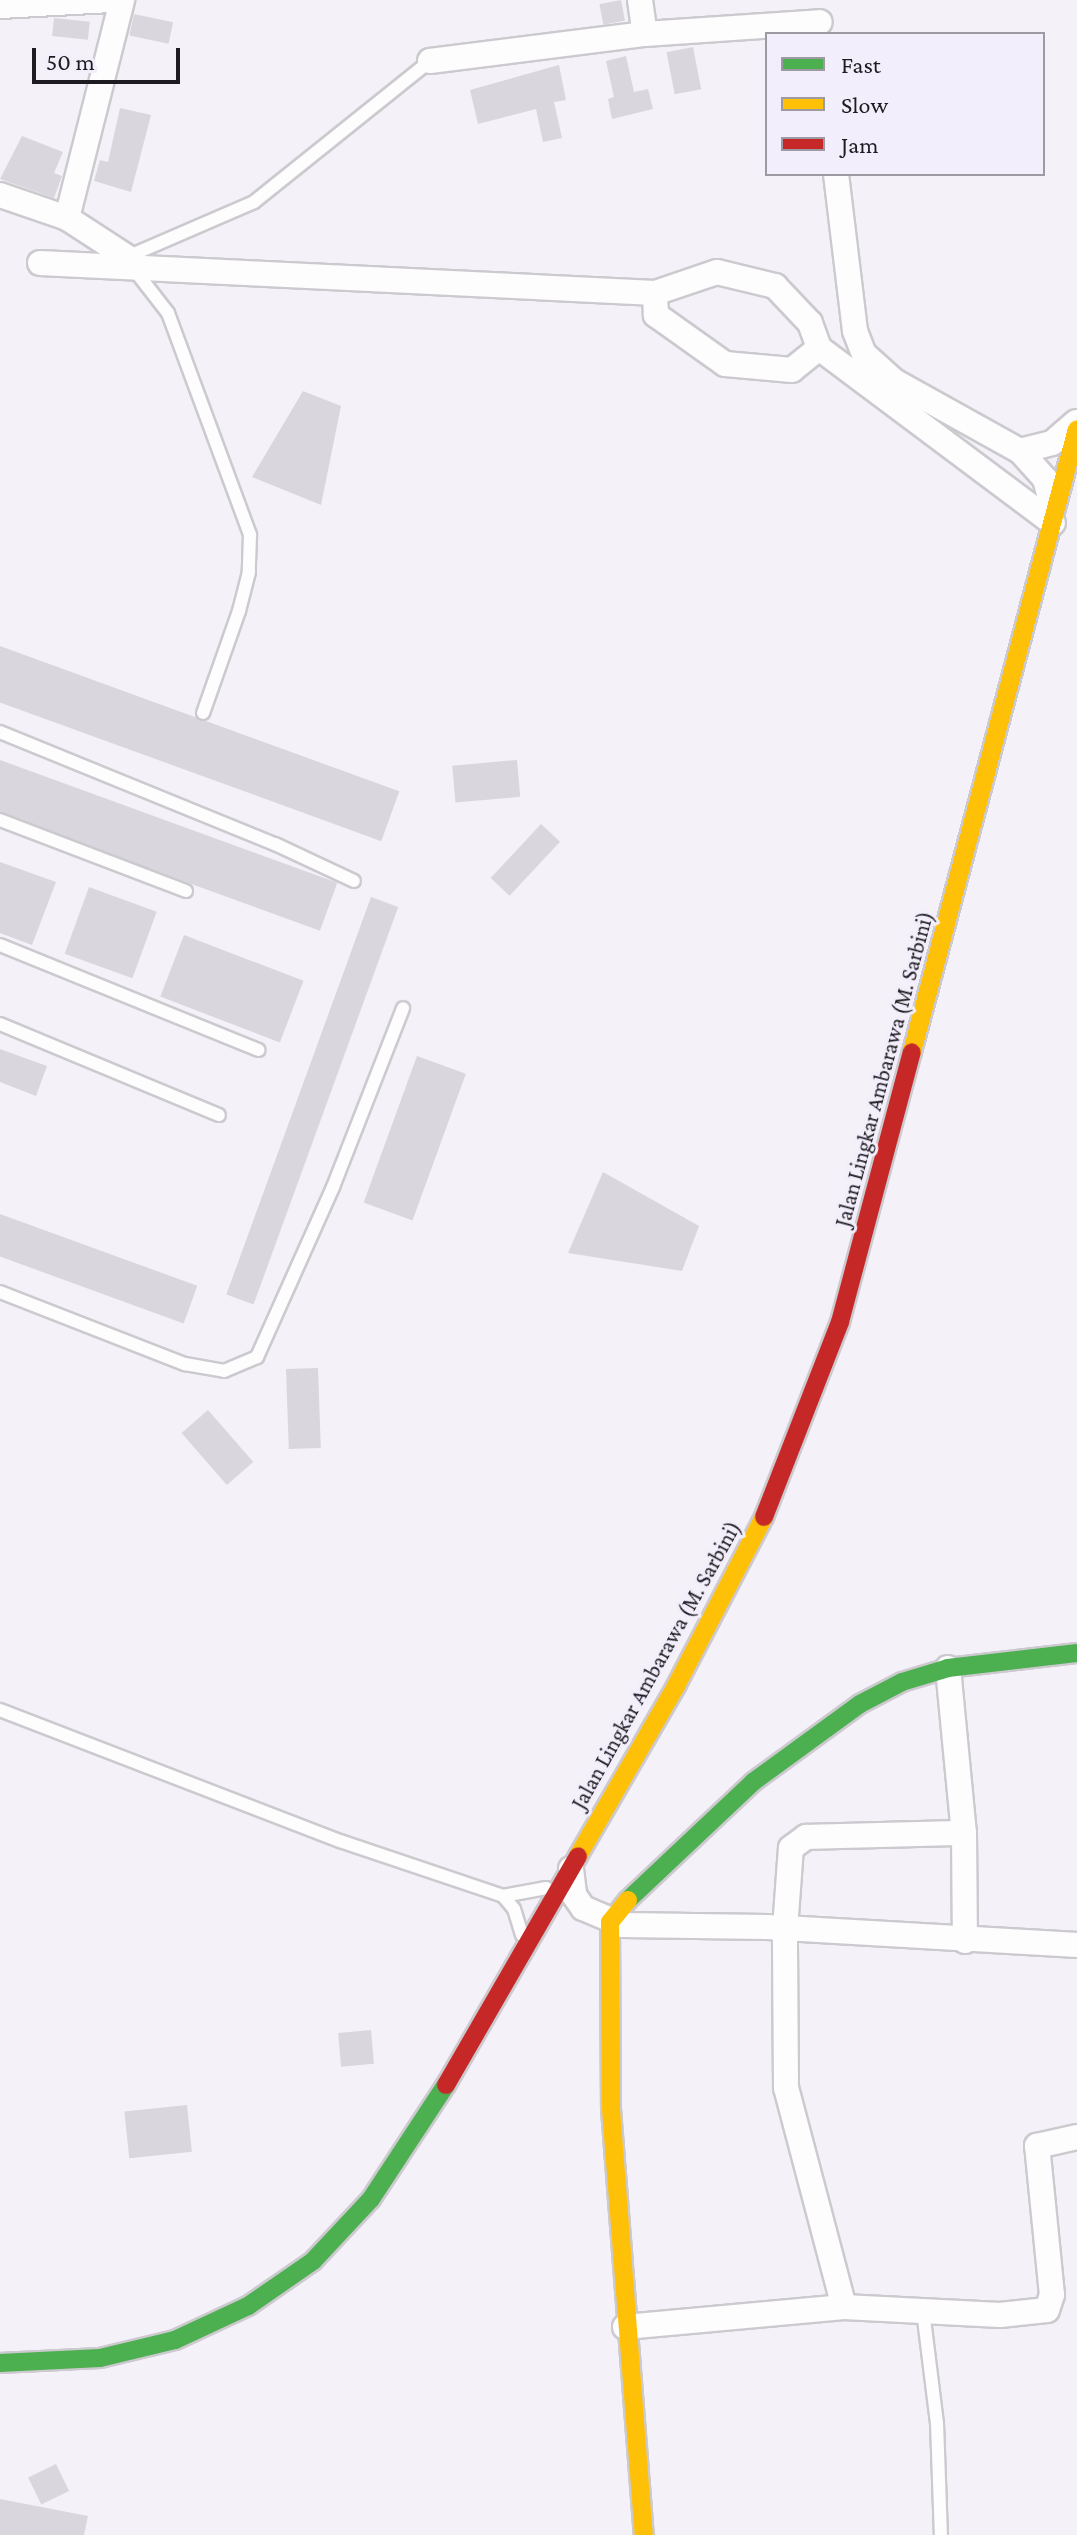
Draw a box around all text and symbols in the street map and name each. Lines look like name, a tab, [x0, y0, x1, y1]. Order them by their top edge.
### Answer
scale bar	[36, 32, 184, 82]
legend	[765, 32, 1045, 176]
text: 50 m	[46, 48, 95, 75]
text: Fast	[841, 51, 881, 78]
text: Slow	[841, 91, 888, 118]
text: Jam	[841, 131, 879, 158]
street label: Jalan Lingkar Ambarawa (M. Sarbini)	[829, 908, 939, 1230]
street label: Jalan Lingkar Ambarawa (M. Sarbini)	[566, 1516, 746, 1814]

